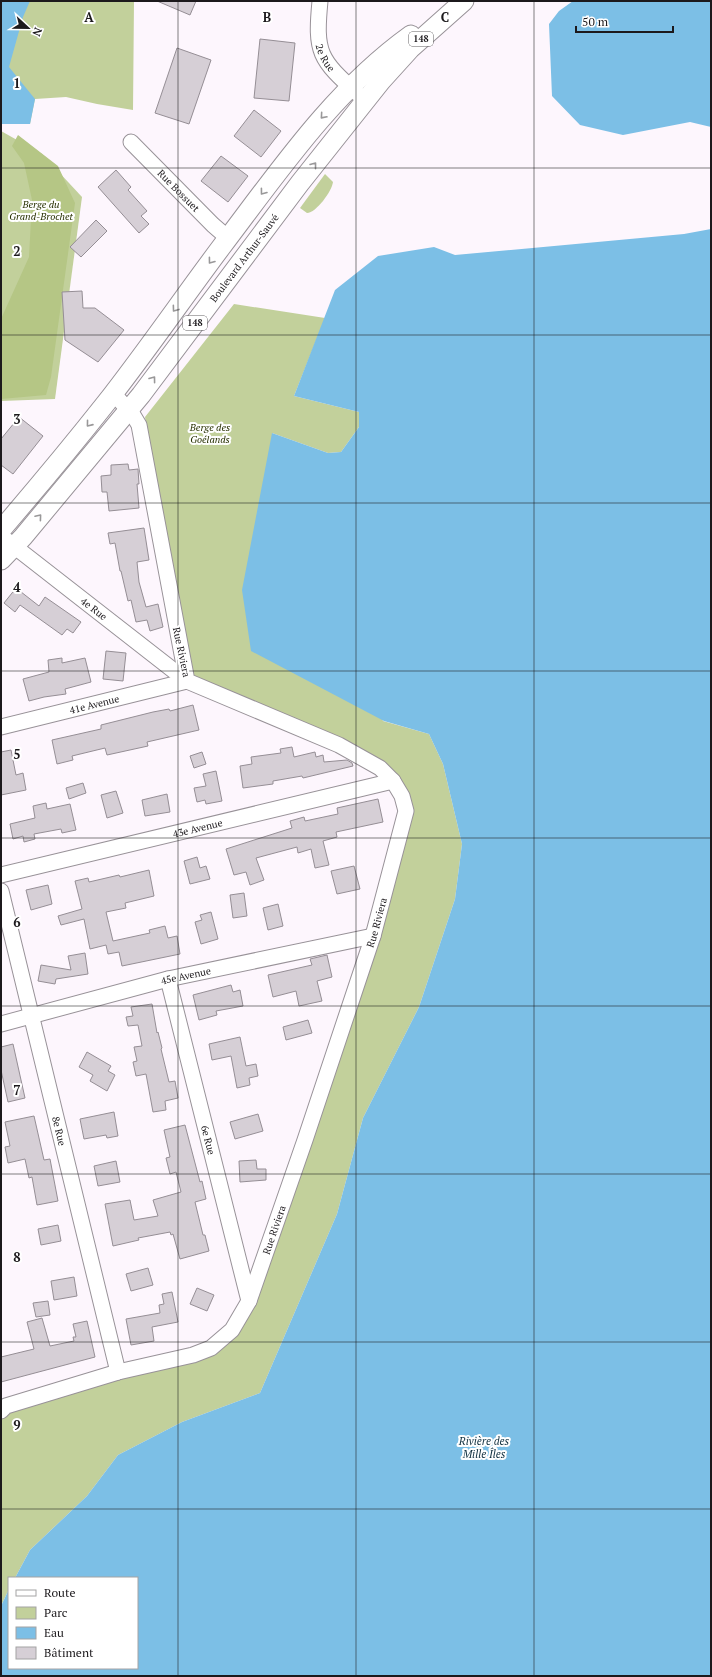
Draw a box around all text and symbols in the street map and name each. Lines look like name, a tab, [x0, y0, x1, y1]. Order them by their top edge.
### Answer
north arrow	[8, 8, 48, 48]
text: A	[84, 8, 94, 26]
text: B	[263, 8, 271, 26]
text: C	[441, 8, 449, 26]
scale bar	[576, 8, 673, 34]
text: 50 m	[582, 14, 609, 29]
text: N	[29, 25, 45, 39]
road number: 148	[409, 32, 433, 46]
street label: 2e Rue	[313, 43, 338, 74]
text: 1	[13, 74, 21, 92]
one-way arrow	[321, 111, 328, 118]
one-way arrow	[309, 163, 316, 170]
street label: Rue Bossuet	[155, 167, 202, 215]
one-way arrow	[261, 188, 268, 195]
park label: Berge du Grand-Brochet	[9, 198, 73, 223]
street label: Boulevard Arthur-Sauvé	[207, 211, 282, 305]
text: 2	[13, 242, 21, 260]
one-way arrow	[208, 257, 215, 264]
one-way arrow	[173, 304, 180, 311]
road number: 148	[183, 316, 207, 330]
one-way arrow	[148, 377, 155, 384]
text: 3	[13, 410, 21, 428]
one-way arrow	[87, 419, 94, 426]
park label: Berge des Goélands	[189, 421, 230, 446]
one-way arrow	[35, 515, 42, 522]
text: 4	[13, 578, 21, 596]
street label: 4e Rue	[78, 595, 110, 623]
street label: Rue Riviera	[170, 626, 193, 678]
street label: 41e Avenue	[68, 692, 121, 717]
text: 5	[13, 745, 21, 763]
street label: 43e Avenue	[171, 816, 224, 841]
street label: Rue Riviera	[364, 896, 390, 949]
text: 6	[13, 913, 21, 931]
street label: 45e Avenue	[159, 964, 212, 988]
text: 7	[13, 1081, 21, 1099]
street label: 8e Rue	[49, 1115, 69, 1147]
street label: 6e Rue	[198, 1124, 218, 1156]
street label: Rue Riviera	[260, 1204, 289, 1256]
text: 8	[13, 1248, 21, 1266]
text: 9	[13, 1416, 21, 1434]
water label: Rivière des Mille Îles	[458, 1434, 510, 1461]
legend	[8, 1577, 138, 1669]
text: Route	[44, 1585, 75, 1600]
text: Parc	[44, 1605, 68, 1620]
text: Eau	[44, 1625, 64, 1640]
text: Bâtiment	[44, 1645, 94, 1660]

